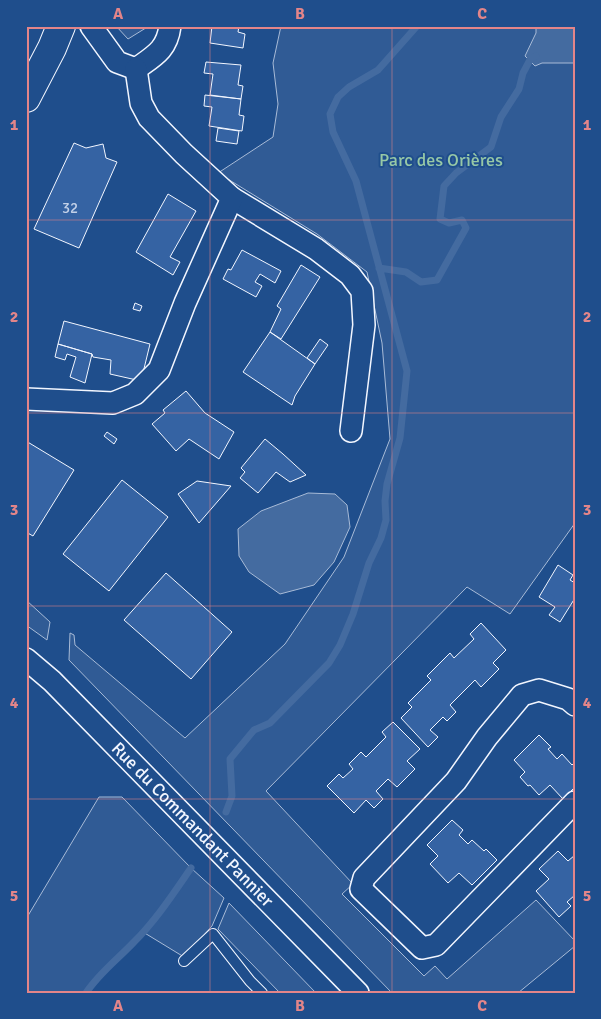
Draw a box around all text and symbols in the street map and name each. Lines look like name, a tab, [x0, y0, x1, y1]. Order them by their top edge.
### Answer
text: A	[113, 4, 124, 24]
text: B	[295, 4, 305, 24]
text: C	[477, 4, 487, 24]
text: 1	[10, 115, 19, 135]
text: 1	[583, 115, 592, 135]
park label: Parc des Orières	[379, 149, 503, 171]
house number: 32	[62, 199, 78, 217]
text: 2	[10, 307, 18, 327]
text: 2	[583, 307, 591, 327]
text: 3	[10, 500, 18, 520]
text: 3	[583, 500, 591, 520]
text: 4	[10, 693, 19, 713]
text: 4	[583, 693, 592, 713]
street label: Rue du Commandant Pannier	[107, 737, 279, 912]
text: 5	[10, 886, 18, 906]
text: 5	[583, 886, 591, 906]
text: A	[113, 996, 124, 1016]
text: B	[295, 996, 305, 1016]
text: C	[477, 996, 487, 1016]

